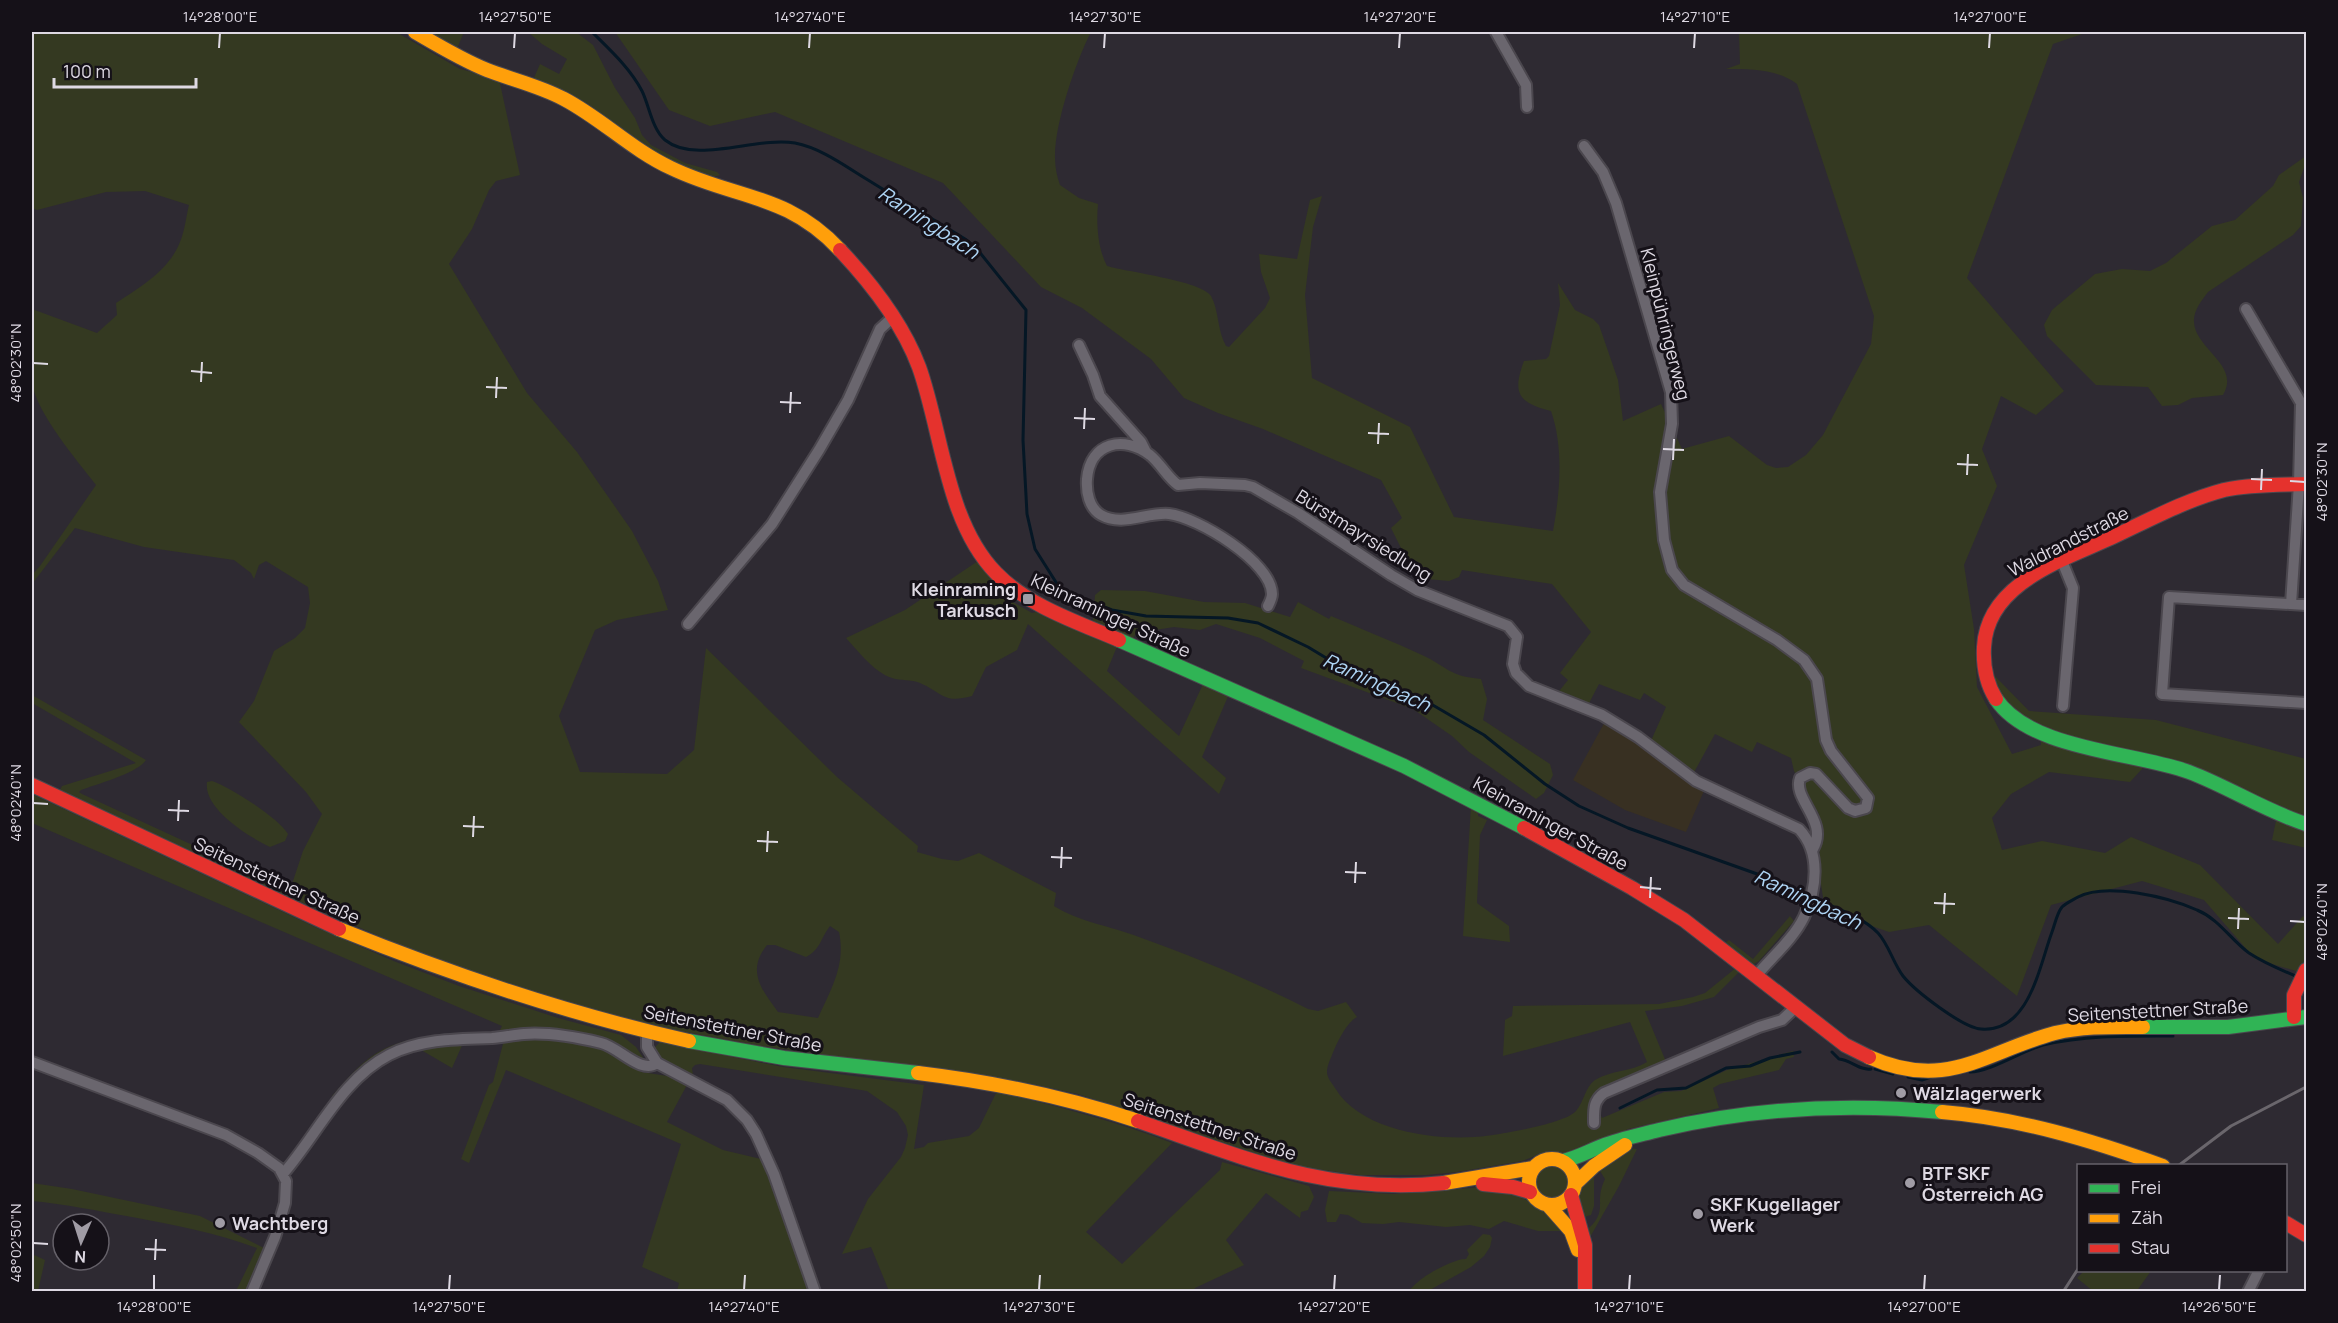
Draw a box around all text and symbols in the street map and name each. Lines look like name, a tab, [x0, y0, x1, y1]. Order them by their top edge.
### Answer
text: 14°28'00"E	[183, 6, 257, 27]
text: 14°27'50"E	[479, 6, 551, 27]
text: 14°27'40"E	[774, 6, 846, 27]
text: 14°27'30"E	[1069, 6, 1141, 27]
text: 14°27'20"E	[1364, 6, 1436, 27]
text: 14°27'10"E	[1660, 6, 1730, 27]
text: 14°27'00"E	[1953, 6, 2027, 27]
scale bar	[54, 51, 196, 89]
text: 100 m	[63, 59, 111, 83]
water label: Ramingbach	[873, 179, 985, 265]
street label: Kleinpühringerweg	[1635, 245, 1697, 403]
text: 48°02'30"N	[5, 324, 26, 402]
text: 48°02'30"N	[2311, 443, 2332, 521]
street label: Bürstmayrsiedlung	[1292, 484, 1436, 586]
street label: Waldrandstraße	[2004, 500, 2132, 582]
street label: Kleinraminger Straße	[1027, 567, 1195, 663]
place label: Kleinraming Tarkusch	[911, 577, 1016, 622]
marker: Kleinraming Tarkusch	[1021, 592, 1035, 606]
water label: Ramingbach	[1319, 646, 1436, 718]
text: 48°02'40"N	[5, 764, 26, 842]
street label: Kleinraminger Straße	[1469, 770, 1633, 876]
street label: Seitenstettner Straße	[190, 831, 364, 929]
water label: Ramingbach	[1750, 862, 1867, 936]
text: 48°02'40"N	[2311, 883, 2332, 961]
street label: Seitenstettner Straße	[2067, 993, 2249, 1027]
street label: Seitenstettner Straße	[642, 999, 824, 1057]
place label: Wälzlagerwerk	[1913, 1081, 2042, 1105]
marker: Wälzlagerwerk	[1894, 1086, 1908, 1100]
street label: Seitenstettner Straße	[1120, 1087, 1300, 1165]
place label: BTF SKF Österreich AG	[1922, 1161, 2044, 1206]
legend	[2077, 1164, 2287, 1272]
text: Frei	[2131, 1175, 2161, 1199]
marker: BTF SKF Österreich AG	[1903, 1176, 1917, 1190]
place label: SKF Kugellager Werk	[1710, 1192, 1840, 1237]
text: 48°02'50"N	[5, 1203, 26, 1283]
text: Zäh	[2131, 1205, 2163, 1229]
marker: SKF Kugellager Werk	[1691, 1207, 1705, 1221]
place label: Wachtberg	[232, 1211, 328, 1235]
north arrow	[51, 1212, 111, 1272]
marker: Wachtberg	[213, 1216, 227, 1230]
text: Stau	[2131, 1235, 2170, 1259]
text: N	[74, 1246, 87, 1268]
text: 14°28'00"E	[117, 1296, 191, 1317]
text: 14°27'50"E	[413, 1296, 485, 1317]
text: 14°27'40"E	[708, 1296, 780, 1317]
text: 14°27'30"E	[1003, 1296, 1075, 1317]
text: 14°27'20"E	[1298, 1296, 1370, 1317]
text: 14°27'10"E	[1594, 1296, 1664, 1317]
text: 14°27'00"E	[1887, 1296, 1961, 1317]
text: 14°26'50"E	[2182, 1296, 2256, 1317]

